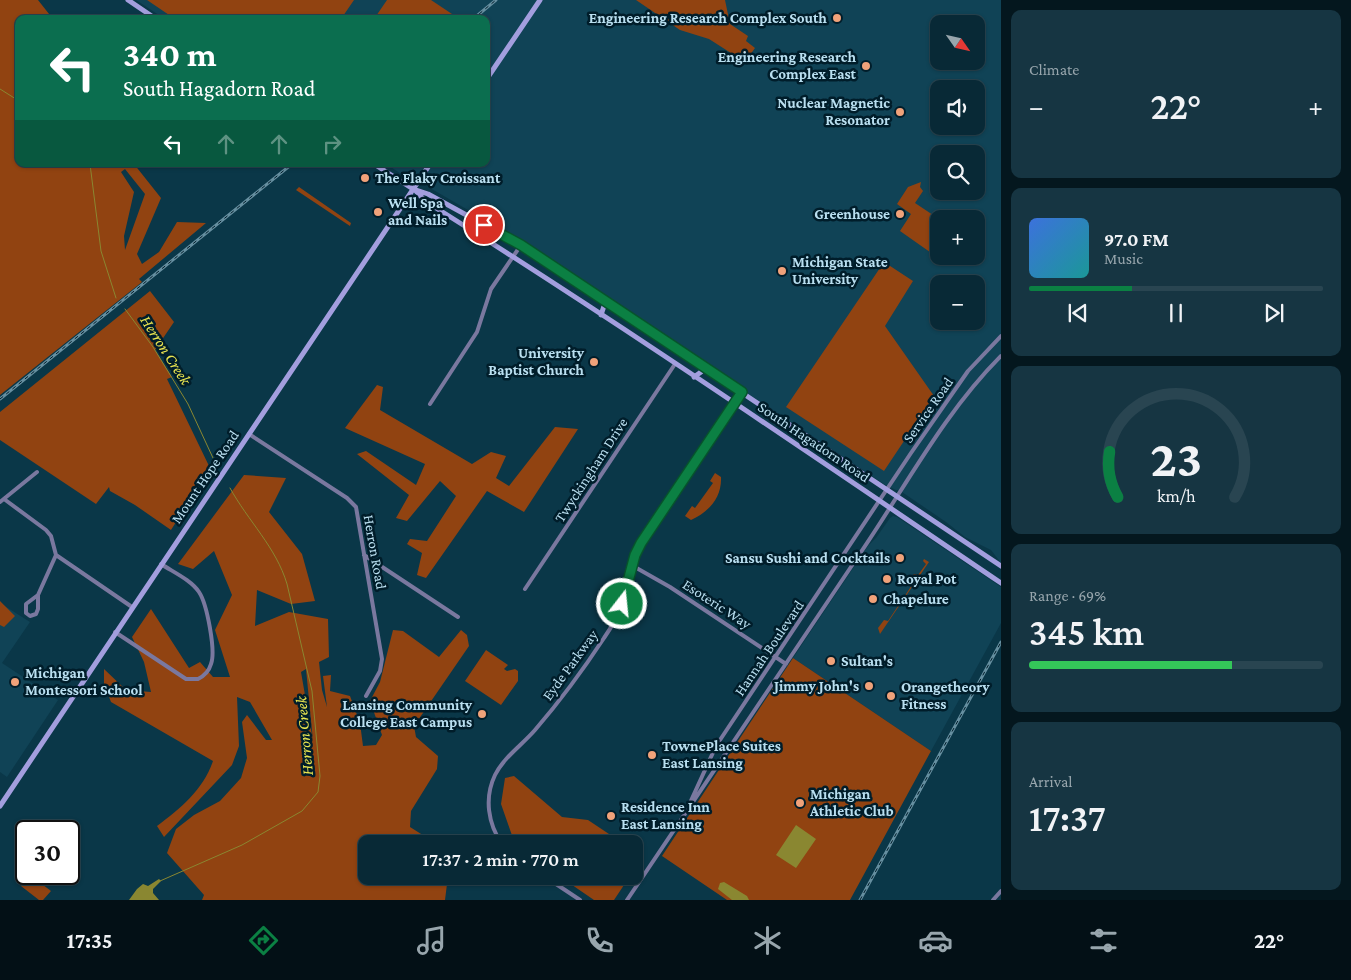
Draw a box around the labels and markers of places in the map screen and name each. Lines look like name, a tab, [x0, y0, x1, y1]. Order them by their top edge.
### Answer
place label: Engineering Research Complex South	[589, 10, 827, 26]
marker: Engineering Research Complex South	[831, 12, 843, 24]
place label: Engineering Research Complex East	[718, 49, 857, 82]
marker: Engineering Research Complex East	[860, 60, 872, 72]
place label: Nuclear Magnetic Resonator	[777, 95, 890, 128]
marker: Nuclear Magnetic Resonator	[894, 106, 906, 118]
place label: The Flaky Croissant	[375, 170, 501, 186]
marker: The Flaky Croissant	[359, 172, 371, 184]
place label: Well Spa and Nails	[387, 195, 447, 228]
pin	[463, 204, 505, 246]
marker: Well Spa and Nails	[372, 206, 384, 218]
place label: Greenhouse	[814, 206, 890, 222]
marker: Greenhouse	[894, 208, 906, 220]
place label: Michigan State University	[792, 254, 888, 287]
marker: Michigan State University	[776, 265, 788, 277]
place label: University Baptist Church	[488, 345, 585, 378]
marker: University Baptist Church	[588, 356, 600, 368]
place label: Sansu Sushi and Cocktails	[725, 550, 890, 566]
marker: Sansu Sushi and Cocktails	[894, 552, 906, 564]
place label: Royal Pot	[897, 571, 957, 587]
marker: Royal Pot	[881, 573, 893, 585]
place label: Chapelure	[883, 591, 949, 607]
marker: Chapelure	[867, 593, 879, 605]
place label: Sultan's	[841, 653, 893, 669]
marker: Sultan's	[825, 655, 837, 667]
place label: Michigan Montessori School	[25, 665, 143, 698]
marker: Michigan Montessori School	[9, 676, 21, 688]
place label: Jimmy John's	[772, 678, 859, 694]
place label: Orangetheory Fitness	[901, 679, 990, 712]
marker: Jimmy John's	[863, 680, 875, 692]
marker: Orangetheory Fitness	[885, 690, 897, 702]
place label: Lansing Community College East Campus	[340, 697, 473, 730]
marker: Lansing Community College East Campus	[476, 708, 488, 720]
place label: TownePlace Suites East Lansing	[662, 738, 781, 771]
marker: TownePlace Suites East Lansing	[646, 749, 658, 761]
place label: Michigan Athletic Club	[809, 786, 894, 819]
marker: Michigan Athletic Club	[794, 797, 806, 809]
place label: Residence Inn East Lansing	[621, 799, 710, 832]
marker: Residence Inn East Lansing	[605, 810, 617, 822]

